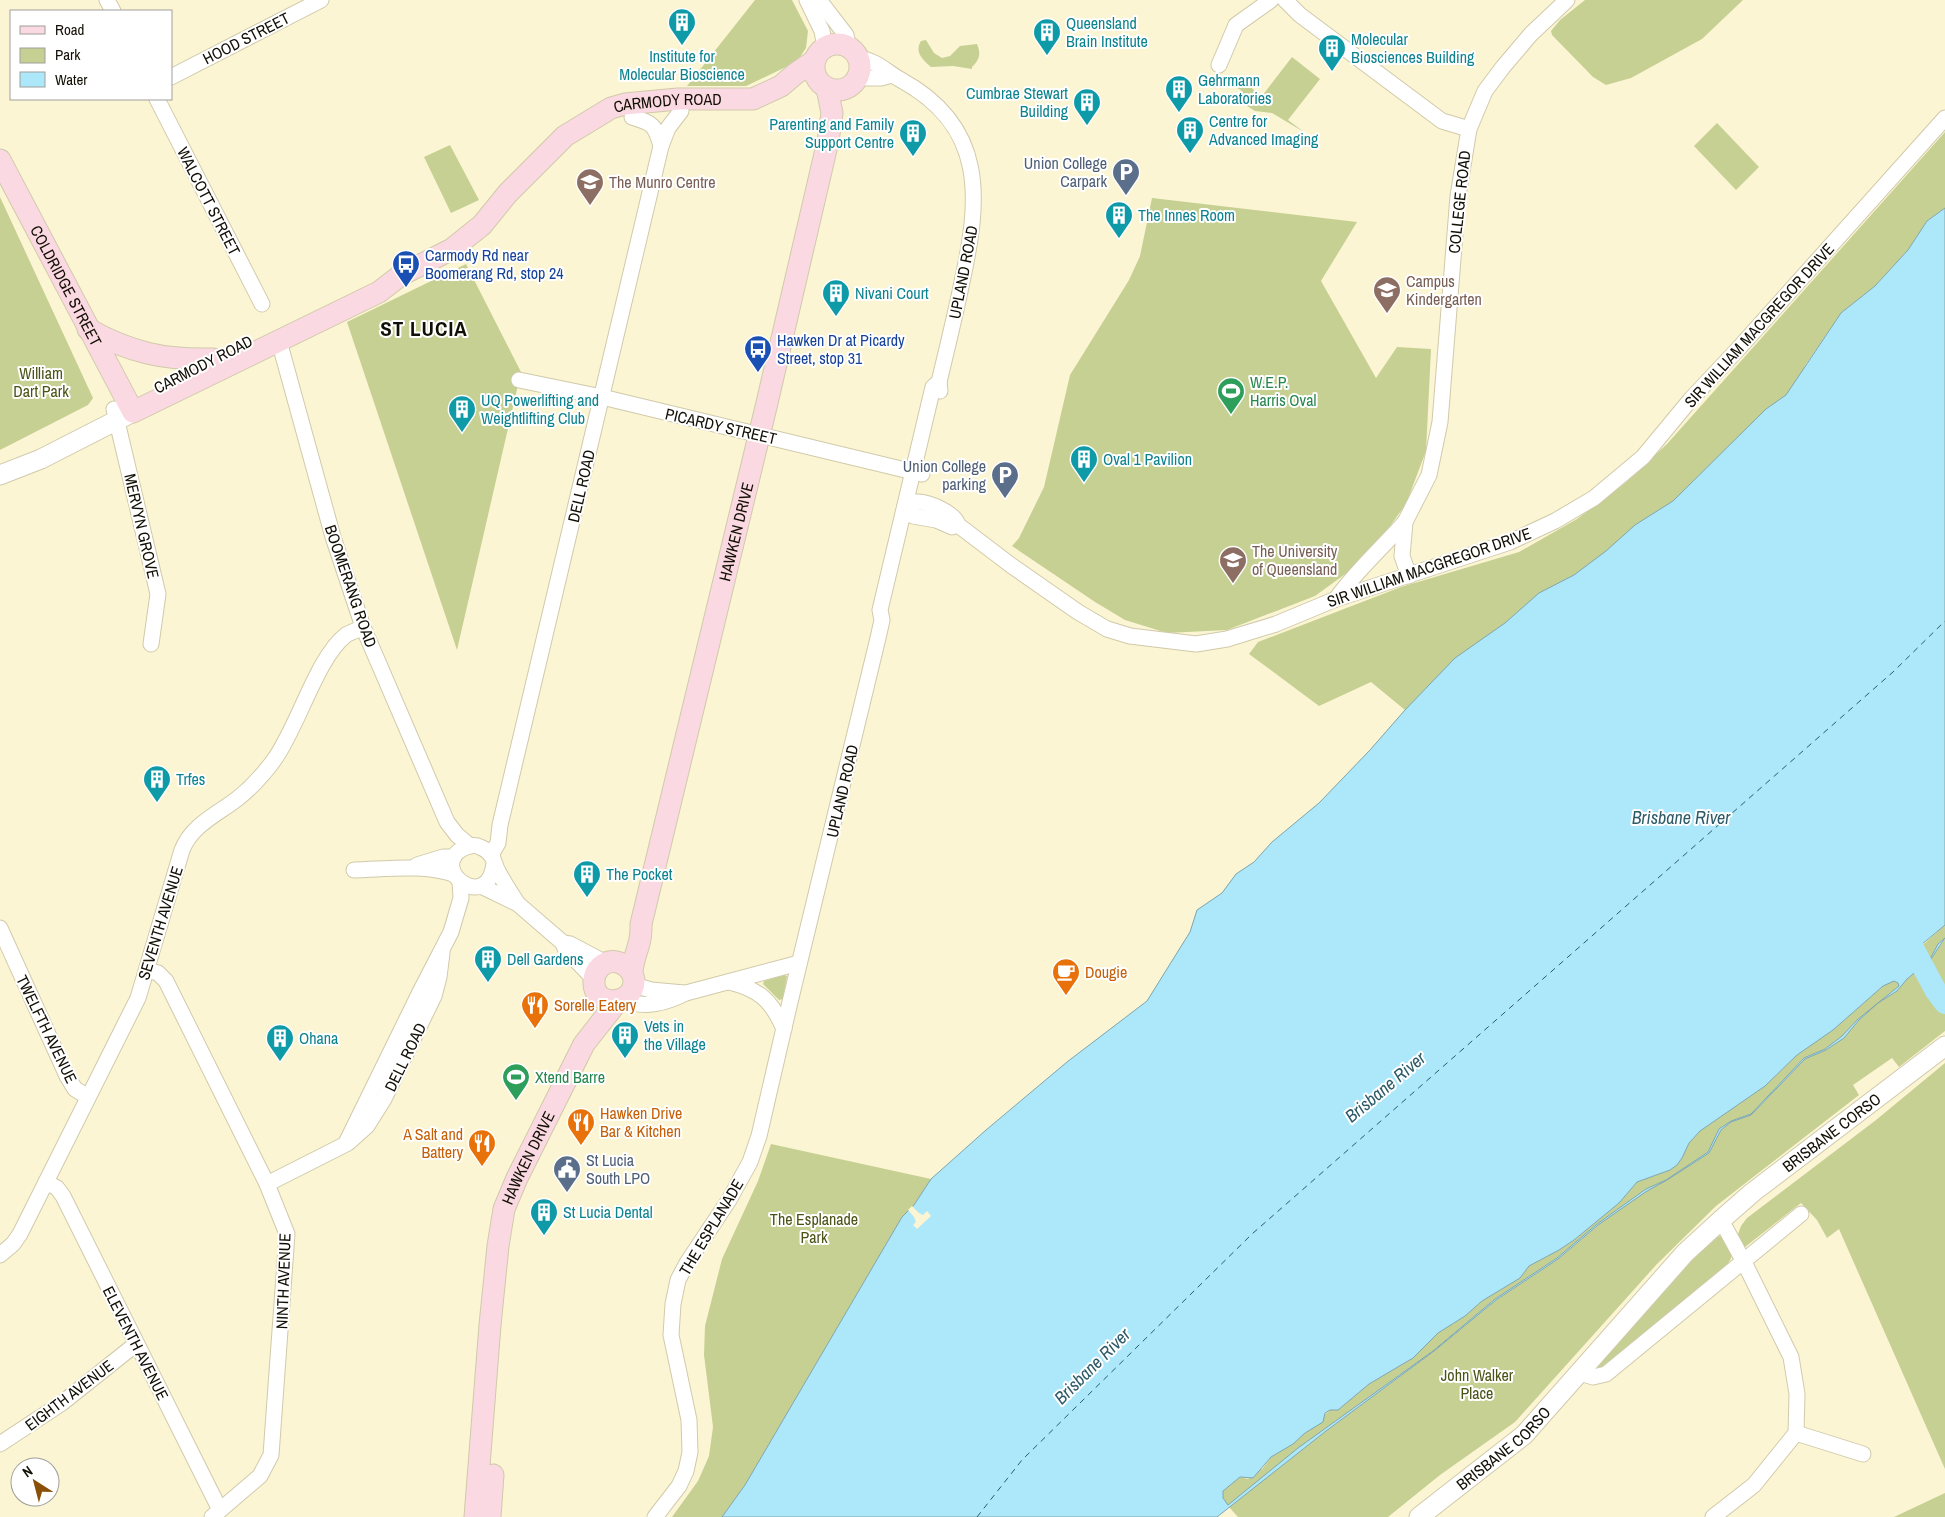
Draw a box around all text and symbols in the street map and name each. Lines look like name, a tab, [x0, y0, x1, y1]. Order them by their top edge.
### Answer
street label: HOOD STREET	[199, 7, 293, 69]
building icon: Institute for Molecular Bioscience	[667, 7, 697, 46]
legend	[10, 10, 172, 100]
place label: Queensland Brain Institute	[1066, 12, 1148, 52]
building icon: Queensland Brain Institute	[1032, 17, 1062, 56]
text: Road	[55, 19, 84, 40]
place label: Molecular Biosciences Building	[1351, 28, 1475, 68]
building icon: Molecular Biosciences Building	[1317, 33, 1347, 72]
text: Park	[55, 44, 81, 65]
place label: Institute for Molecular Bioscience	[619, 45, 745, 85]
text: Water	[55, 69, 87, 90]
place label: Gehrmann Laboratories	[1198, 69, 1272, 109]
building icon: Gehrmann Laboratories	[1164, 74, 1194, 113]
place label: Cumbrae Stewart Building	[966, 82, 1069, 122]
building icon: Cumbrae Stewart Building	[1072, 87, 1102, 126]
street label: CARMODY ROAD	[611, 88, 722, 118]
place label: Centre for Advanced Imaging	[1208, 110, 1319, 150]
place label: Parenting and Family Support Centre	[769, 113, 894, 153]
building icon: Centre for Advanced Imaging	[1175, 115, 1205, 154]
building icon: Parenting and Family Support Centre	[898, 118, 928, 157]
street label: WALCOTT STREET	[172, 143, 246, 259]
street label: COLLEGE ROAD	[1443, 149, 1475, 255]
place label: Union College Carpark	[1024, 152, 1107, 192]
parking icon: Union College Carpark	[1111, 157, 1141, 196]
school or university icon: The Munro Centre	[575, 167, 605, 206]
place label: The Munro Centre	[609, 171, 715, 193]
building icon: The Innes Room	[1104, 200, 1134, 239]
place label: The Innes Room	[1138, 204, 1235, 226]
street label: COLDRIDGE STREET	[25, 221, 107, 350]
street label: UPLAND ROAD	[943, 223, 983, 321]
street label: SIR WILLIAM MACGREGOR DRIVE	[1679, 238, 1839, 412]
place label: Carmody Rd near Boomerang Rd, stop 24	[425, 244, 564, 284]
bus stop icon: Carmody Rd near Boomerang Rd, stop 24	[391, 249, 421, 288]
place label: Campus Kindergarten	[1406, 270, 1482, 310]
school or university icon: Campus Kindergarten	[1372, 275, 1402, 314]
building icon: Nivani Court	[821, 278, 851, 317]
place label: Nivani Court	[855, 282, 929, 304]
district label: ST LUCIA	[380, 314, 468, 343]
place label: Hawken Dr at Picardy Street, stop 31	[777, 329, 905, 369]
street label: CARMODY ROAD	[150, 330, 256, 398]
bus stop icon: Hawken Dr at Picardy Street, stop 31	[743, 334, 773, 373]
park label: William Dart Park	[13, 362, 69, 402]
place label: W.E.P. Harris Oval	[1250, 371, 1316, 411]
sports icon: W.E.P. Harris Oval	[1216, 376, 1246, 415]
place label: UQ Powerlifting and Weightlifting Club	[481, 389, 599, 429]
building icon: UQ Powerlifting and Weightlifting Club	[447, 394, 477, 433]
street label: PICARDY STREET	[663, 403, 779, 449]
building icon: Oval 1 Pavilion	[1069, 444, 1099, 483]
street label: DELL ROAD	[562, 448, 600, 524]
place label: Oval 1 Pavilion	[1103, 448, 1192, 470]
place label: Union College parking	[903, 455, 987, 495]
parking icon: Union College parking	[990, 460, 1020, 499]
street label: MERVYN GROVE	[119, 471, 165, 581]
street label: HAWKEN DRIVE	[713, 480, 758, 583]
street label: BOOMERANG ROAD	[320, 522, 382, 650]
street label: SIR WILLIAM MACGREGOR DRIVE	[1324, 522, 1534, 612]
place label: The University of Queensland	[1252, 540, 1338, 580]
school or university icon: The University of Queensland	[1218, 545, 1248, 584]
street label: UPLAND ROAD	[821, 742, 863, 840]
building icon: Trfes	[142, 764, 172, 803]
place label: Trfes	[176, 768, 205, 790]
water label: Brisbane River	[1632, 805, 1731, 830]
building icon: The Pocket	[572, 859, 602, 898]
street label: SEVENTH AVENUE	[132, 863, 188, 983]
place label: The Pocket	[606, 863, 673, 885]
building icon: Dell Gardens	[473, 944, 503, 983]
place label: Dell Gardens	[507, 948, 584, 970]
cafe icon: Dougie	[1051, 957, 1081, 996]
place label: Dougie	[1085, 961, 1127, 983]
street label: TWELFTH AVENUE	[11, 971, 83, 1087]
restaurant icon: Sorelle Eatery	[520, 990, 550, 1029]
place label: Sorelle Eatery	[554, 994, 637, 1016]
place label: Vets in the Village	[644, 1015, 706, 1055]
street label: DELL ROAD	[379, 1019, 431, 1095]
building icon: Vets in the Village	[610, 1020, 640, 1059]
building icon: Ohana	[265, 1023, 295, 1062]
place label: Ohana	[299, 1027, 339, 1049]
water label: Brisbane River	[1339, 1045, 1432, 1128]
sports icon: Xtend Barre	[501, 1062, 531, 1101]
place label: Xtend Barre	[535, 1066, 605, 1088]
street label: BRISBANE CORSO	[1778, 1088, 1885, 1177]
place label: Hawken Drive Bar & Kitchen	[600, 1102, 682, 1142]
street label: HAWKEN DRIVE	[496, 1107, 560, 1208]
restaurant icon: Hawken Drive Bar & Kitchen	[566, 1107, 596, 1146]
place label: A Salt and Battery	[402, 1123, 463, 1163]
restaurant icon: A Salt and Battery	[467, 1128, 497, 1167]
place label: St Lucia South LPO	[586, 1149, 650, 1189]
public building icon: St Lucia South LPO	[552, 1154, 582, 1193]
street label: THE ESPLANADE	[674, 1175, 748, 1279]
building icon: St Lucia Dental	[529, 1197, 559, 1236]
place label: St Lucia Dental	[563, 1201, 653, 1223]
park label: The Esplanade Park	[770, 1208, 858, 1248]
street label: NINTH AVENUE	[270, 1233, 296, 1329]
street label: ELEVENTH AVENUE	[98, 1282, 174, 1404]
water label: Brisbane River	[1048, 1322, 1136, 1410]
street label: EIGHTH AVENUE	[20, 1354, 118, 1436]
park label: John Walker Place	[1441, 1364, 1514, 1404]
street label: BRISBANE CORSO	[1452, 1402, 1555, 1495]
north arrow	[10, 1457, 60, 1507]
text: N	[19, 1462, 36, 1481]

